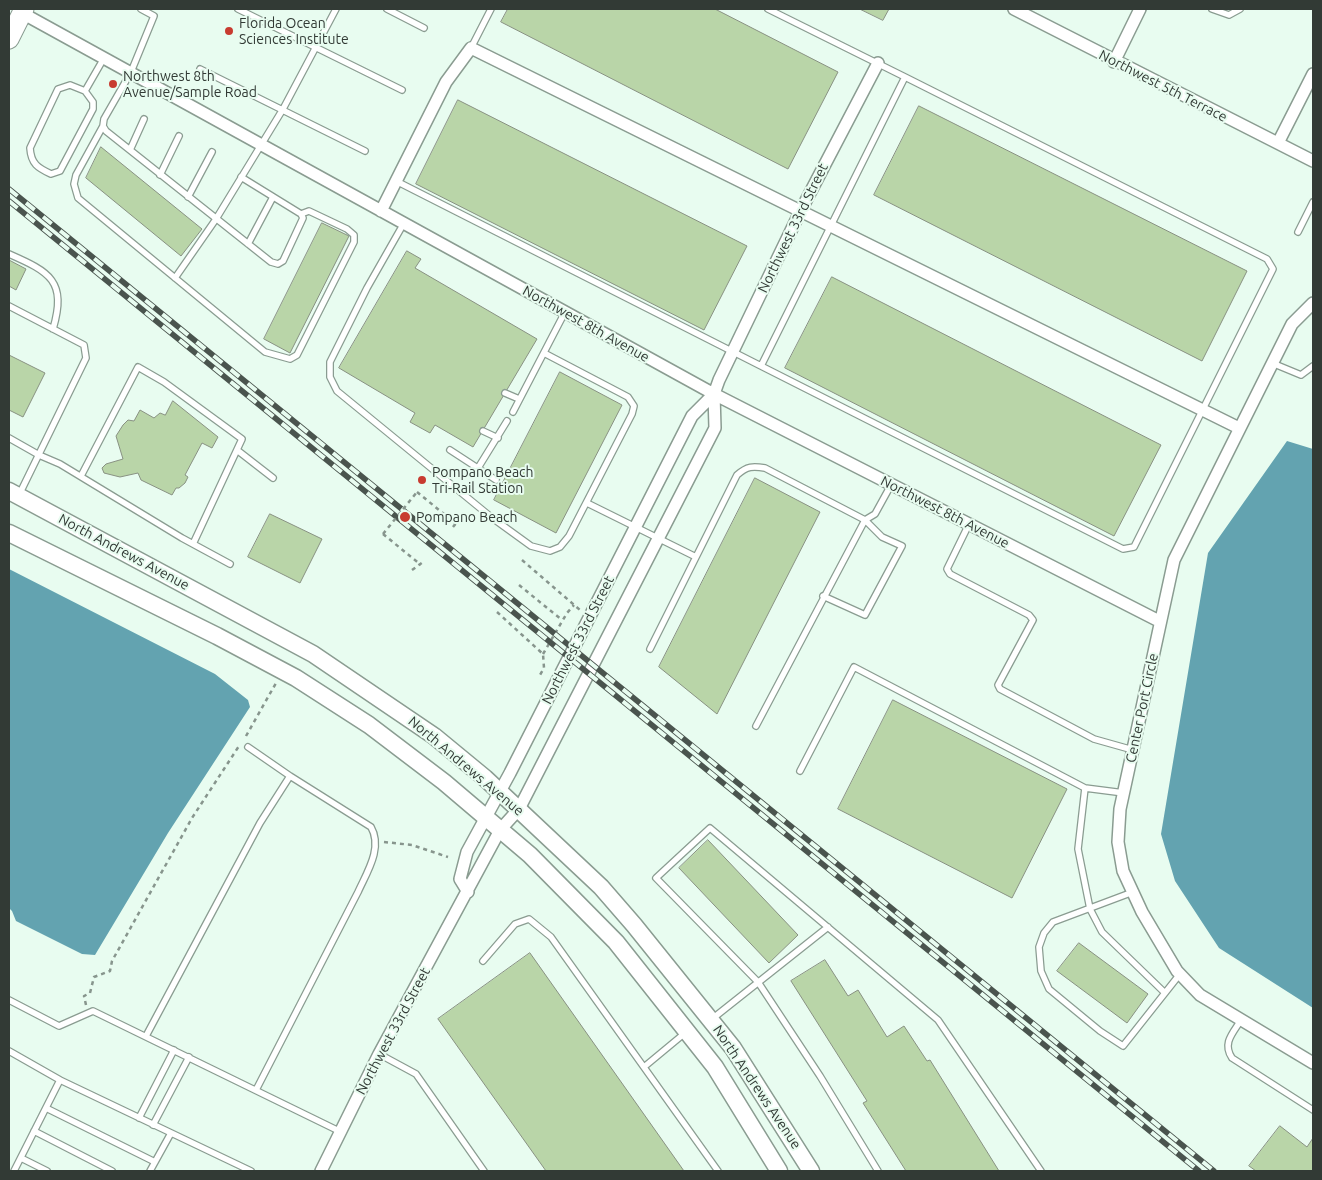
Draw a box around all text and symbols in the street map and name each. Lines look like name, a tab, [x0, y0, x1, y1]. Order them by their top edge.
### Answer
place label: Florida Ocean Sciences Institute	[239, 15, 349, 48]
marker: Florida Ocean Sciences Institute	[223, 25, 235, 37]
street label: Northwest 5th Terrace	[1096, 46, 1230, 126]
place label: Northwest 8th Avenue/Sample Road	[123, 68, 257, 100]
marker: Northwest 8th Avenue/Sample Road	[107, 78, 119, 90]
street label: Northwest 33rd Street	[754, 161, 832, 295]
street label: Northwest 8th Avenue	[520, 282, 652, 366]
place label: Pompano Beach Tri-Rail Station	[432, 464, 534, 497]
street label: Northwest 8th Avenue	[878, 472, 1012, 552]
marker: Pompano Beach Tri-Rail Station	[416, 474, 428, 486]
place label: Pompano Beach	[416, 509, 518, 525]
street label: North Andrews Avenue	[56, 510, 192, 594]
marker: Pompano Beach	[398, 510, 412, 524]
street label: Northwest 33rd Street	[538, 573, 618, 707]
street label: Center Port Circle	[1122, 652, 1162, 764]
street label: North Andrews Avenue	[405, 713, 527, 819]
street label: Northwest 33rd Street	[352, 964, 434, 1098]
street label: North Andrews Avenue	[709, 1022, 805, 1152]

